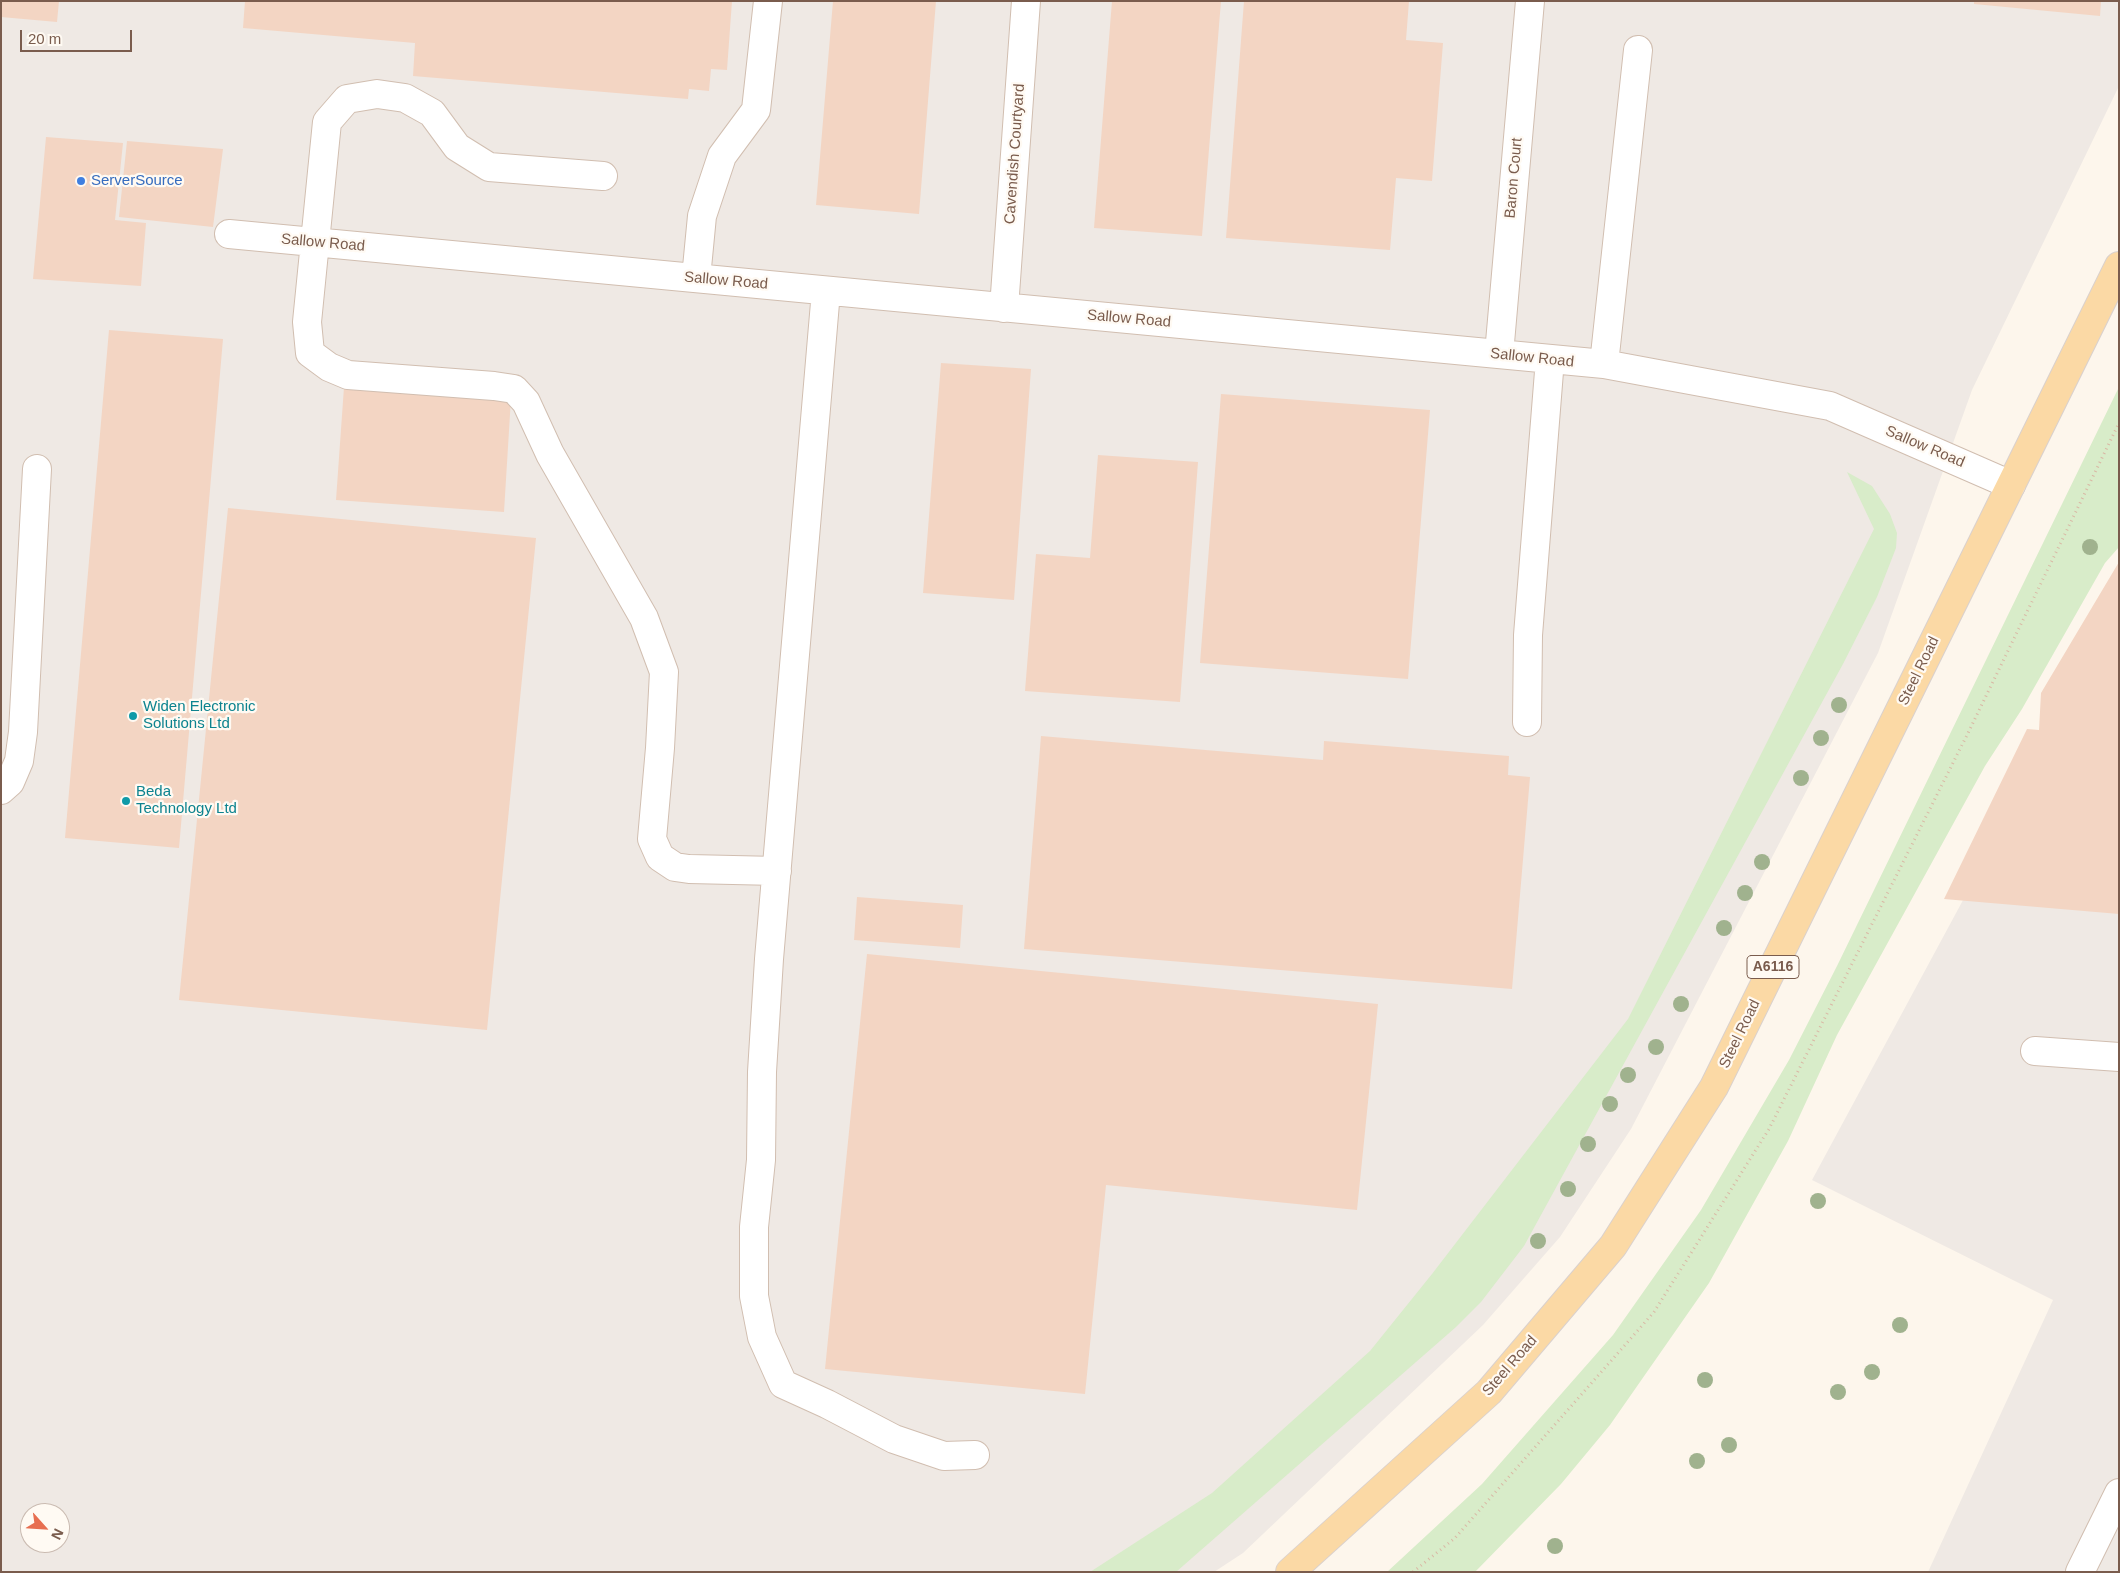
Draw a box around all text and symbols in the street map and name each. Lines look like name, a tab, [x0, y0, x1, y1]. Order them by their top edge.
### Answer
scale bar	[22, 20, 135, 52]
text: 20 m	[28, 30, 61, 47]
street label: Cavendish Courtyard	[1001, 83, 1029, 225]
street label: Baron Court	[1502, 137, 1526, 219]
place label: ServerSource	[91, 172, 183, 190]
marker: ServerSource	[75, 175, 87, 187]
street label: Sallow Road	[280, 230, 366, 256]
street label: Sallow Road	[683, 268, 769, 294]
street label: Sallow Road	[1086, 306, 1172, 332]
street label: Sallow Road	[1489, 345, 1575, 371]
street label: Sallow Road	[1883, 422, 1967, 472]
street label: Steel Road	[1895, 634, 1943, 708]
place label: Widen Electronic Solutions Ltd	[143, 698, 256, 733]
marker: Widen Electronic Solutions Ltd	[127, 710, 139, 722]
place label: Beda Technology Ltd	[136, 783, 237, 818]
marker: Beda Technology Ltd	[120, 795, 132, 807]
road number: A6116	[1747, 956, 1799, 979]
street label: Steel Road	[1716, 997, 1764, 1071]
street label: Steel Road	[1479, 1332, 1541, 1400]
north arrow	[20, 1503, 70, 1553]
text: N	[48, 1526, 67, 1542]

